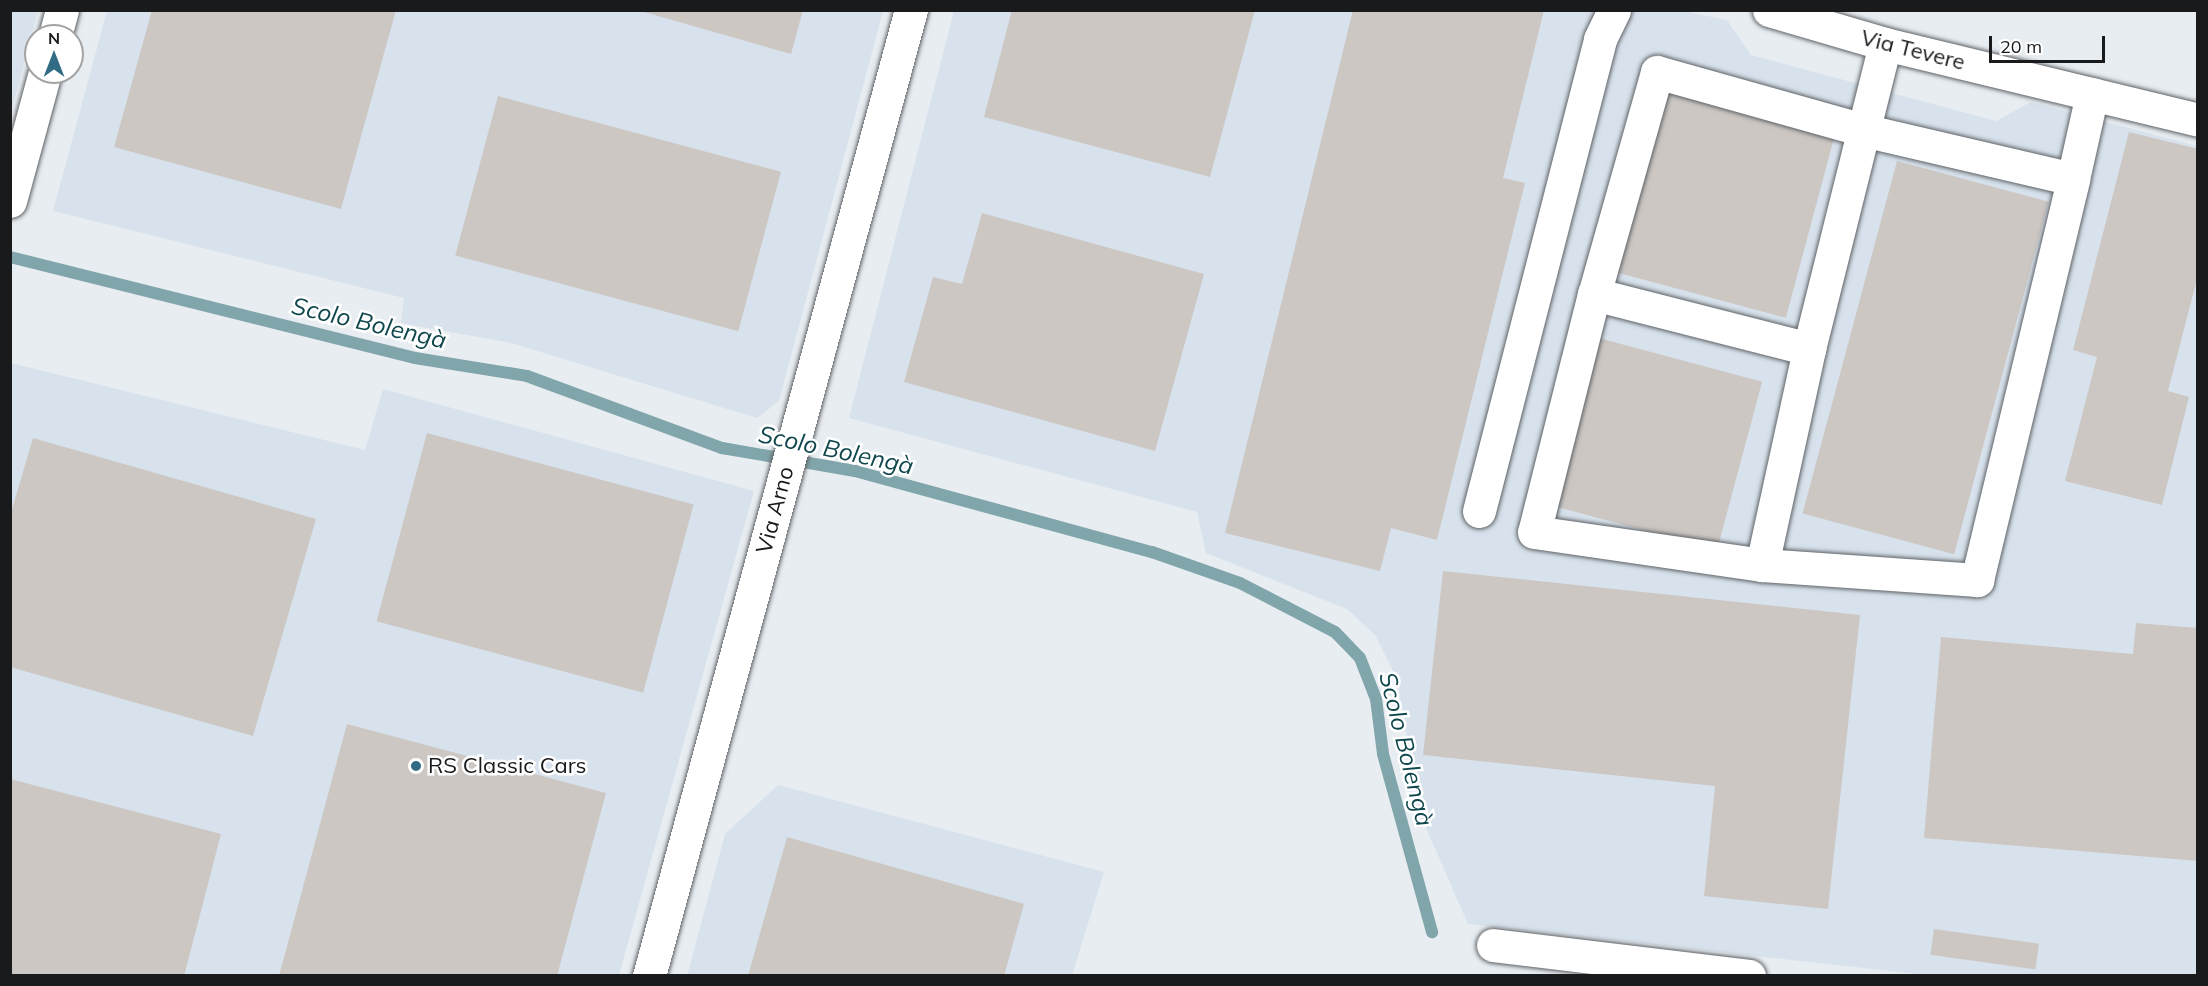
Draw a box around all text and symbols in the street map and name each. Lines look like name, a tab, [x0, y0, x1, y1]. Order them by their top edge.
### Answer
north arrow	[24, 24, 84, 84]
street label: Via Tevere	[1858, 24, 1968, 76]
scale bar	[1992, 24, 2108, 62]
text: N	[48, 28, 60, 48]
text: 20 m	[2000, 35, 2042, 58]
water label: Scolo Bolengà	[289, 291, 449, 355]
water label: Scolo Bolengà	[756, 420, 916, 480]
street label: Via Arno	[751, 464, 799, 556]
water label: Scolo Bolengà	[1373, 669, 1439, 829]
place label: RS Classic Cars	[428, 753, 587, 779]
marker: RS Classic Cars	[409, 759, 423, 773]

